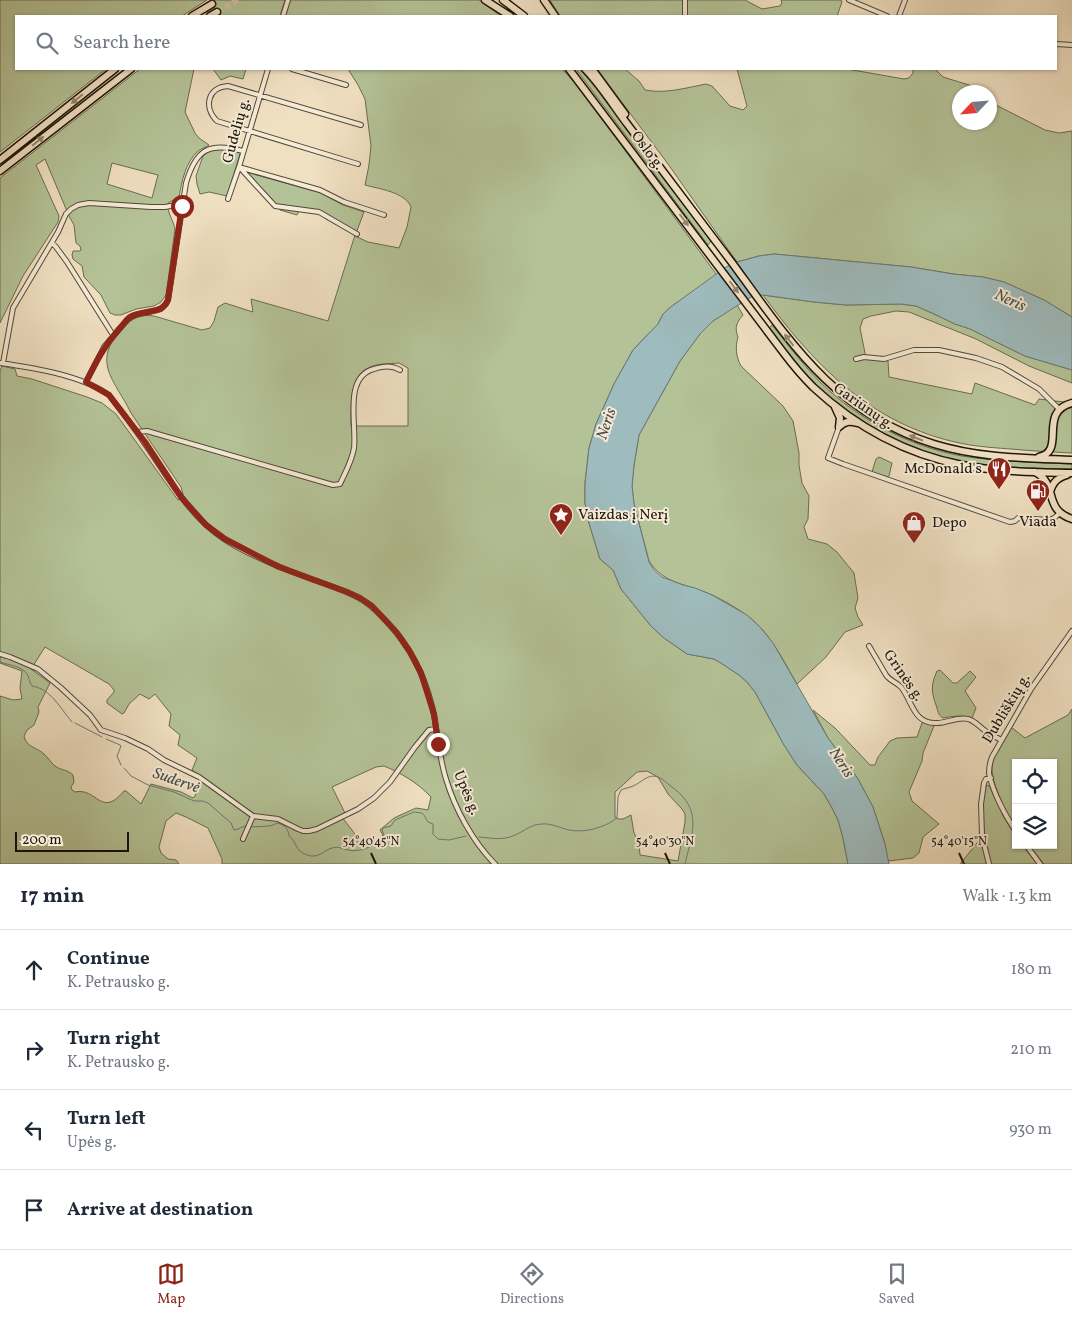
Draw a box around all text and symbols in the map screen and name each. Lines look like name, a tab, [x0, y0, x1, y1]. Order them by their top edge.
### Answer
search box	[15, 15, 1057, 70]
icon: search	[33, 29, 61, 57]
text: Search here	[73, 30, 170, 56]
north arrow	[952, 85, 997, 130]
one-way arrow	[70, 93, 83, 104]
street label: Gudelių g.	[218, 96, 256, 166]
street label: Oslo g.	[625, 127, 669, 175]
one-way arrow	[32, 135, 45, 146]
route start	[171, 195, 194, 218]
one-way arrow	[678, 213, 689, 226]
one-way arrow	[729, 280, 739, 294]
water label: Neris	[991, 284, 1029, 318]
one-way arrow	[784, 333, 794, 347]
street label: Gariūnų g.	[829, 379, 897, 435]
water label: Neris	[592, 405, 622, 443]
one-way arrow	[908, 434, 923, 442]
restaurant icon: McDonald's	[986, 456, 1012, 490]
place label: McDonald's	[904, 459, 982, 480]
fuel station icon: Viada	[1025, 478, 1051, 512]
place icon: Vaizdas į Nerį	[548, 502, 574, 536]
place label: Vaizdas į Nerį	[578, 505, 668, 526]
shop icon: Depo	[901, 510, 927, 544]
place label: Viada	[1019, 512, 1057, 533]
place label: Depo	[932, 513, 967, 534]
street label: Grinės g.	[878, 646, 928, 706]
street label: Dubliškių g.	[978, 670, 1036, 748]
route end	[427, 733, 450, 756]
water label: Neris	[823, 744, 859, 783]
map controls	[1012, 759, 1057, 849]
button: locate	[1012, 759, 1057, 804]
water label: Sudervė	[150, 763, 203, 799]
street label: Upės g.	[447, 768, 485, 818]
button: layers	[1012, 804, 1057, 849]
scale bar	[15, 829, 129, 852]
text: 200 m	[22, 831, 62, 850]
text: 54°40'45"N	[342, 834, 400, 850]
text: 54°40'30"N	[636, 834, 694, 850]
text: 54°40'15"N	[931, 834, 987, 850]
text: 17 min	[20, 882, 84, 911]
text: Walk · 1.3 km	[962, 886, 1052, 908]
text: Continue	[67, 946, 150, 972]
icon: ahead	[20, 956, 48, 984]
text: 180 m	[1011, 959, 1052, 981]
text: K. Petrausko g.	[67, 972, 170, 994]
text: Turn right	[67, 1026, 160, 1052]
icon: right	[20, 1036, 48, 1064]
text: 210 m	[1010, 1039, 1052, 1061]
text: K. Petrausko g.	[67, 1052, 170, 1074]
text: Turn left	[67, 1106, 146, 1132]
icon: left	[20, 1116, 48, 1144]
text: 930 m	[1009, 1119, 1052, 1141]
text: Upės g.	[67, 1132, 117, 1154]
icon: arrive	[20, 1196, 48, 1224]
text: Arrive at destination	[67, 1197, 253, 1223]
tab: Map	[157, 1260, 185, 1309]
tab: Directions	[500, 1260, 564, 1309]
tab: Saved	[879, 1260, 915, 1309]

